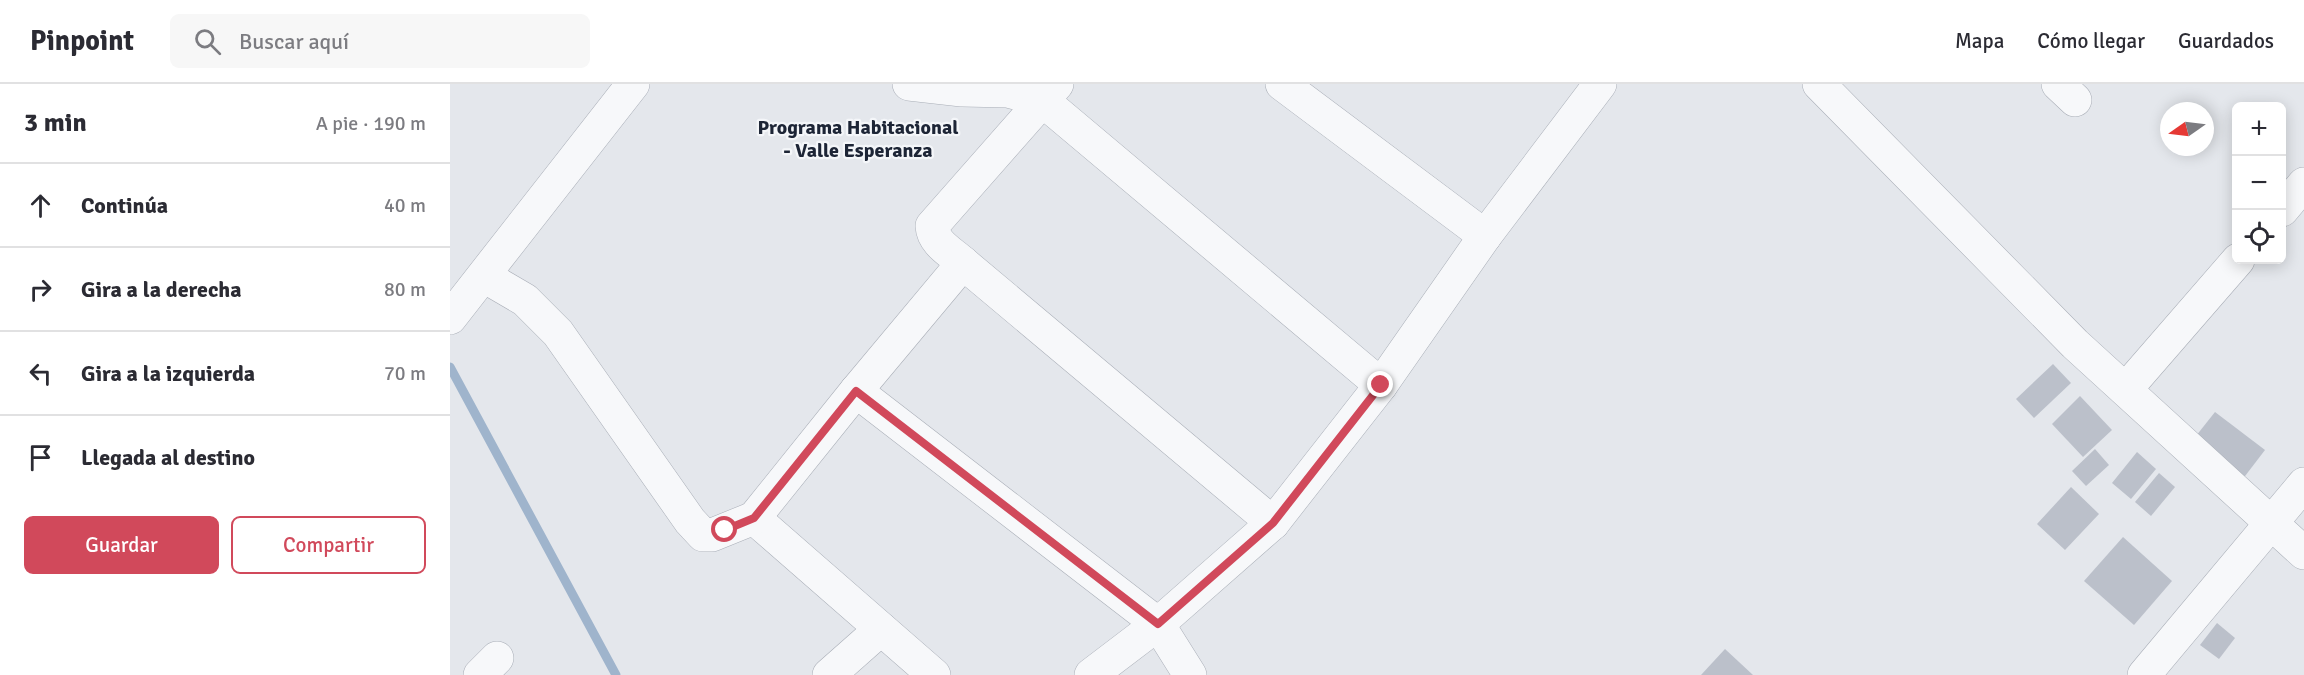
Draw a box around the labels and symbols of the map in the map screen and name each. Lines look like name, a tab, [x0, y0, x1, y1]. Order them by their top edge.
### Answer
north arrow	[2160, 102, 2214, 156]
district label: Programa Habitacional - Valle Esperanza	[758, 115, 958, 163]
route end	[1367, 371, 1393, 397]
route start	[711, 516, 737, 542]

